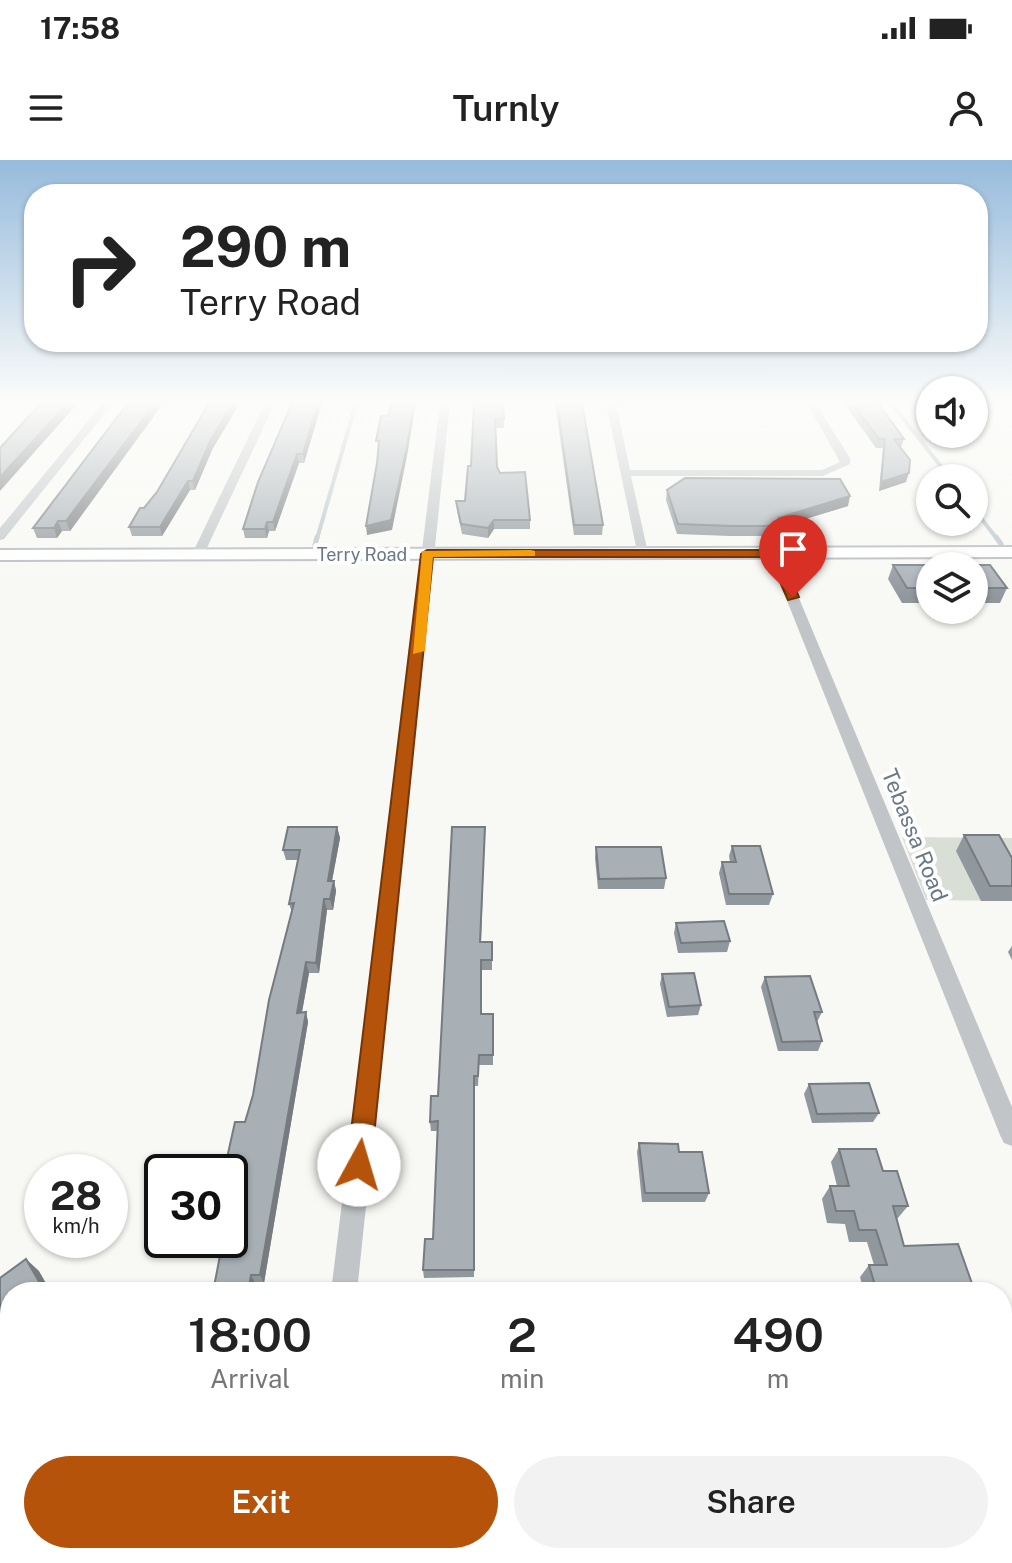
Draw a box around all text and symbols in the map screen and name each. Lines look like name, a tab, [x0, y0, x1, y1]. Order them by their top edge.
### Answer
text: 17:58	[40, 10, 120, 46]
icon: menu	[24, 86, 68, 130]
icon: person	[944, 86, 988, 130]
text: Turnly	[452, 87, 560, 129]
text: 290 m	[180, 214, 351, 280]
icon: right	[48, 216, 152, 320]
text: Terry Road	[180, 281, 361, 323]
map controls	[916, 376, 988, 624]
button: sound	[916, 376, 988, 448]
button: search	[916, 464, 988, 536]
pin	[759, 515, 827, 597]
icon: arrive	[771, 527, 815, 571]
street label: Terry Road	[317, 544, 407, 565]
button: layers	[916, 552, 988, 624]
street label: Tebassa Road	[877, 765, 953, 905]
position arrow	[317, 1123, 401, 1207]
speed limit sign: 30	[144, 1154, 248, 1258]
text: 28	[50, 1172, 102, 1219]
text: km/h	[52, 1214, 100, 1238]
text: 18:00	[188, 1306, 312, 1363]
text: 2	[507, 1306, 537, 1363]
text: 490	[732, 1306, 824, 1363]
text: Arrival	[210, 1363, 290, 1394]
text: min	[500, 1363, 544, 1394]
text: m	[767, 1363, 789, 1394]
button: Exit	[24, 1456, 498, 1548]
button: Share	[514, 1456, 988, 1548]

